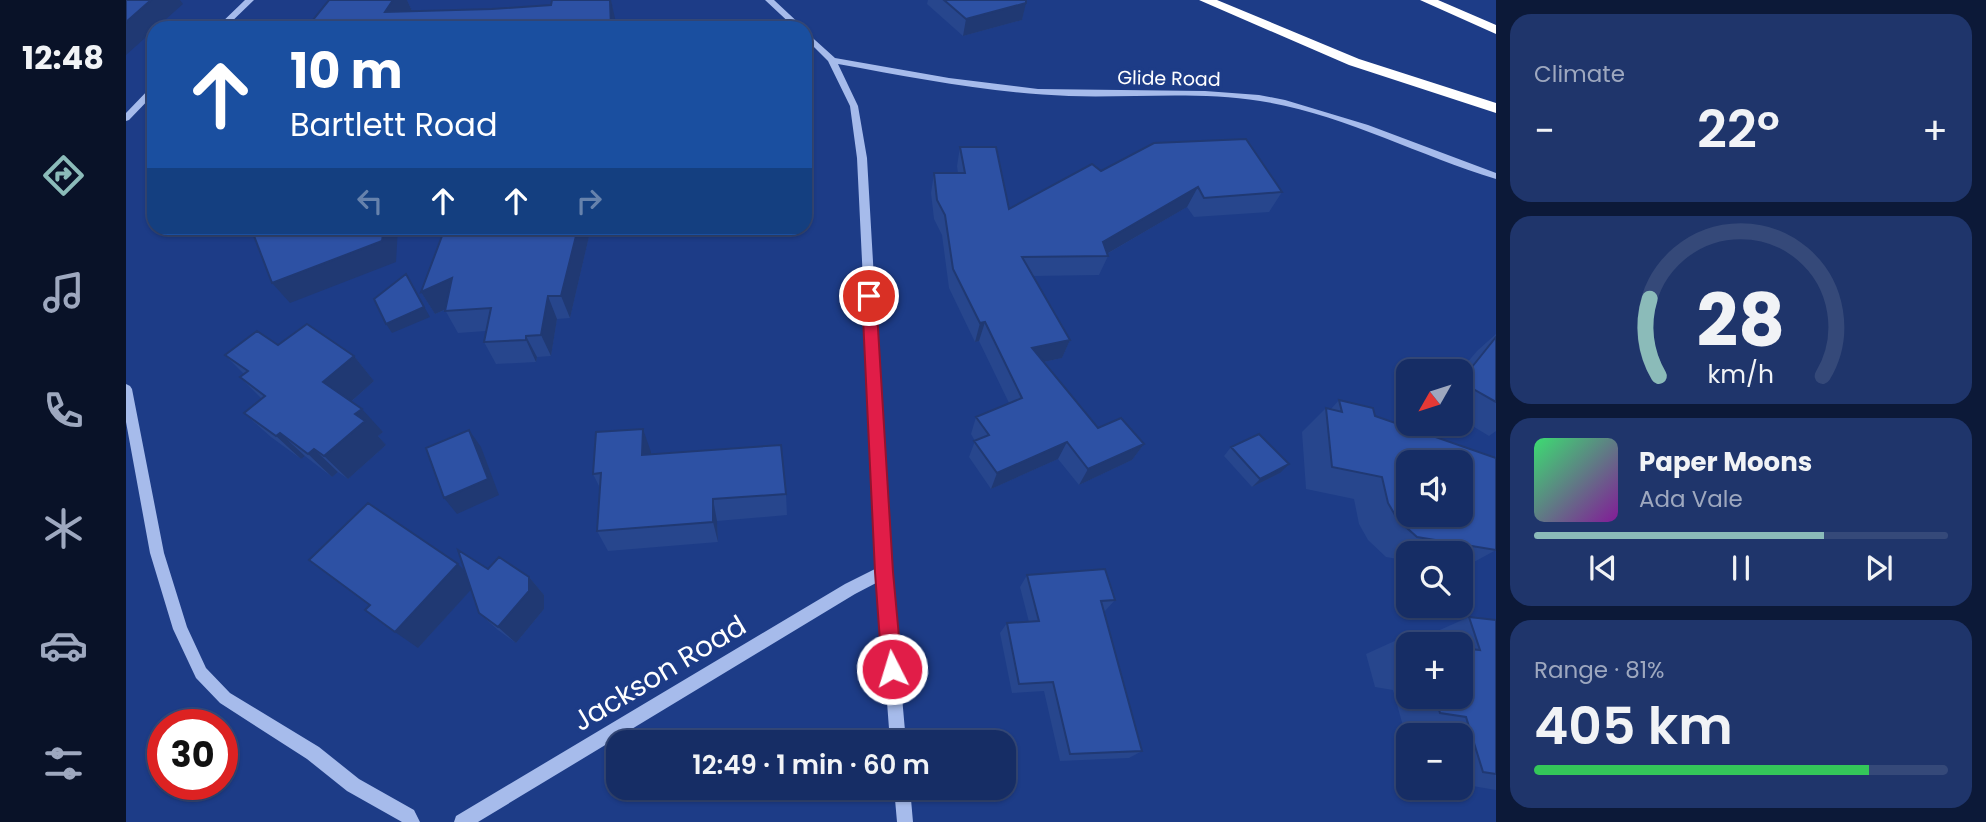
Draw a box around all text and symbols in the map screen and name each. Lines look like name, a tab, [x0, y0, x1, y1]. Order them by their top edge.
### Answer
text: 12:48	[22, 35, 104, 80]
text: 10 m	[290, 37, 403, 105]
icon: ahead	[175, 49, 266, 140]
text: Climate	[1534, 58, 1625, 90]
street label: Glide Road	[1117, 64, 1221, 93]
text: 22°	[1697, 93, 1780, 166]
text: Bartlett Road	[290, 102, 498, 147]
text: −	[1534, 104, 1555, 157]
text: +	[1922, 104, 1948, 157]
icon: directions	[39, 151, 88, 200]
icon: left	[351, 182, 389, 220]
icon: ahead	[424, 182, 462, 220]
icon: ahead	[497, 182, 535, 220]
icon: right	[570, 182, 608, 220]
pin	[839, 266, 899, 326]
icon: music	[39, 268, 88, 317]
text: 28	[1697, 270, 1785, 371]
icon: arrive	[850, 277, 888, 315]
text: km/h	[1708, 357, 1774, 392]
north arrow	[1396, 359, 1474, 436]
map controls	[1396, 359, 1473, 800]
icon: phone	[39, 386, 88, 435]
text: Paper Moons	[1639, 444, 1812, 480]
button: sound	[1396, 450, 1473, 527]
text: Ada Vale	[1639, 483, 1743, 515]
icon: climate	[39, 504, 88, 553]
button: search	[1396, 541, 1473, 618]
icon: previous	[1584, 549, 1622, 587]
icon: pause	[1722, 549, 1760, 587]
icon: next	[1860, 549, 1898, 587]
street label: Jackson Road	[565, 606, 753, 741]
icon: car	[39, 621, 88, 670]
position arrow	[855, 632, 929, 706]
button: +	[1396, 632, 1473, 709]
text: Range · 81%	[1534, 654, 1665, 686]
text: 405 km	[1534, 689, 1733, 762]
speed limit sign: 30	[147, 709, 238, 800]
button: −	[1396, 723, 1473, 800]
icon: filters	[39, 739, 88, 788]
text: 12:49 · 1 min · 60 m	[692, 747, 930, 783]

